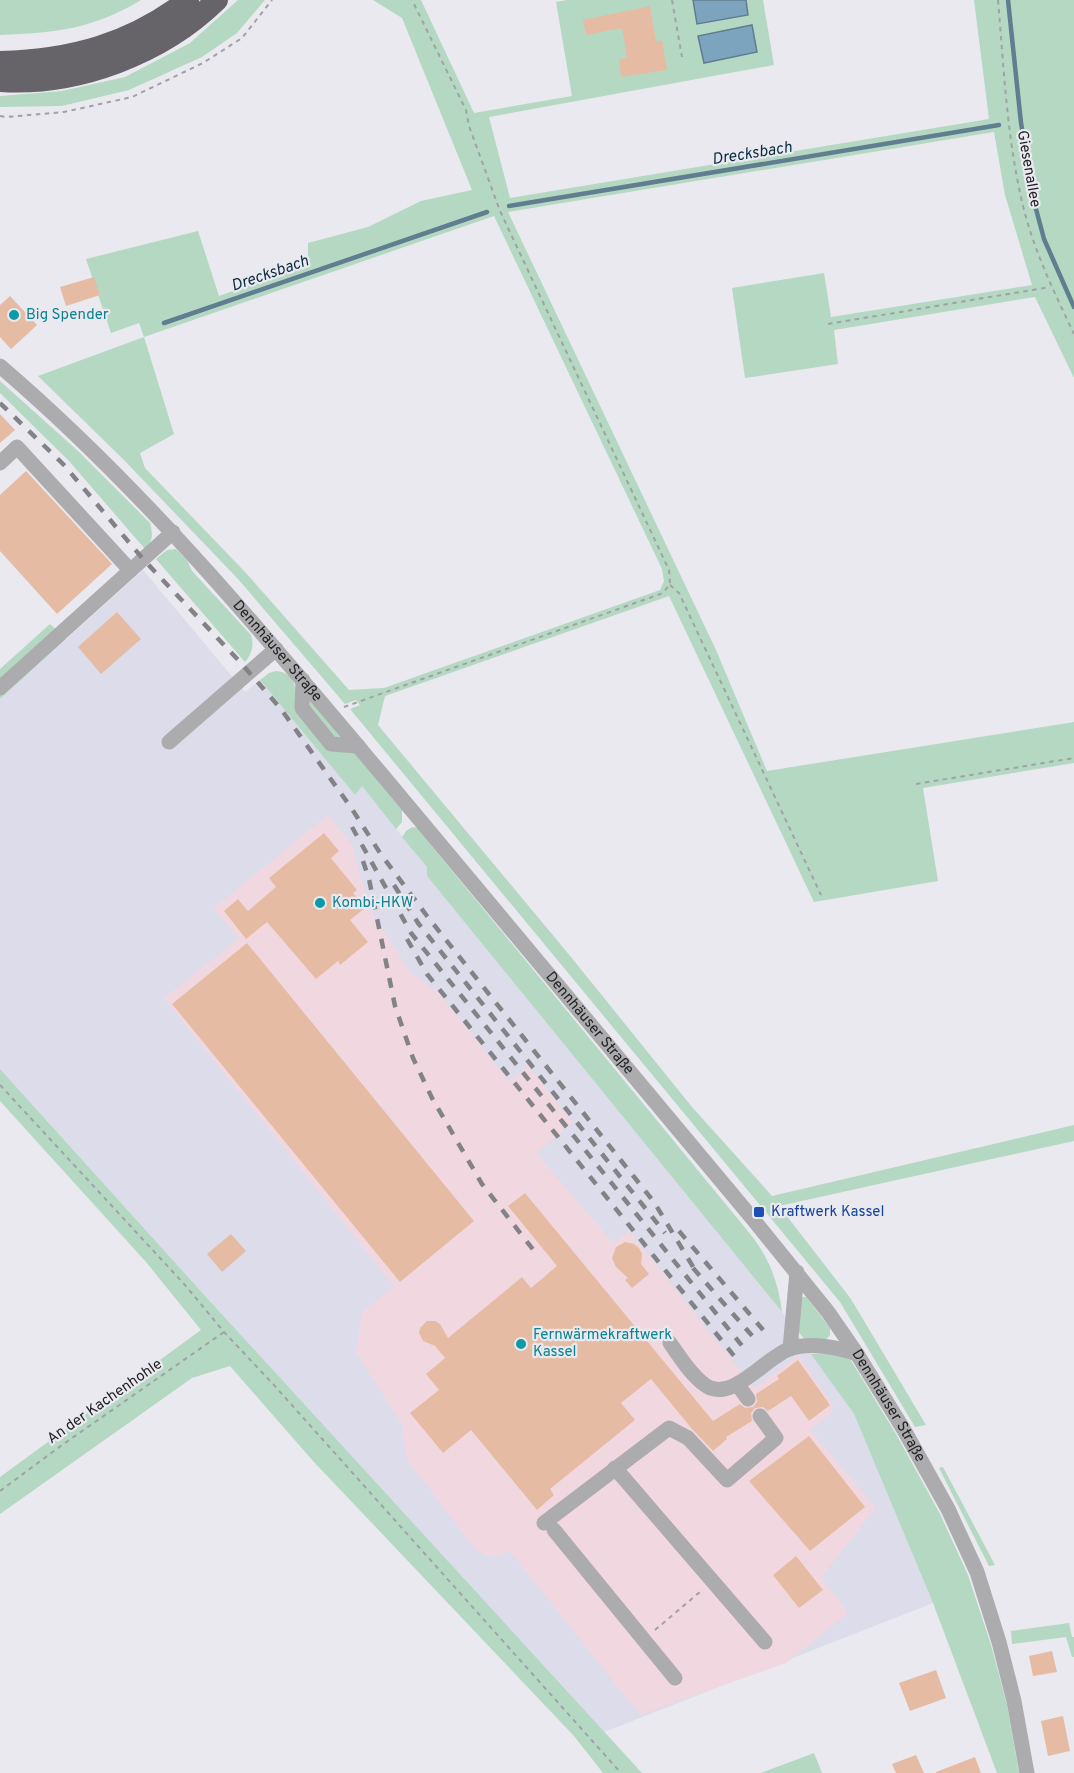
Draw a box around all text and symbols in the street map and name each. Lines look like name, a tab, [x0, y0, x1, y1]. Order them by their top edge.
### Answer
street label: Giesenallee	[1012, 129, 1044, 209]
water label: Drecksbach	[711, 138, 794, 170]
water label: Drecksbach	[229, 251, 312, 297]
place label: Big Spender	[26, 306, 109, 325]
marker: Big Spender	[7, 308, 21, 322]
street label: Dennhäuser Straße	[228, 596, 326, 706]
place label: Kombi-HKW	[332, 894, 413, 913]
marker: Kombi-HKW	[313, 896, 327, 910]
street label: Dennhäuser Straße	[541, 968, 638, 1079]
place label: Kraftwerk Kassel	[771, 1203, 884, 1222]
marker: Kraftwerk Kassel	[752, 1205, 766, 1219]
place label: Fernwärmekraftwerk Kassel	[533, 1326, 672, 1362]
marker: Fernwärmekraftwerk Kassel	[514, 1337, 528, 1351]
street label: Dennhäuser Straße	[847, 1346, 930, 1466]
street label: An der Kachenhohle	[44, 1355, 166, 1449]

